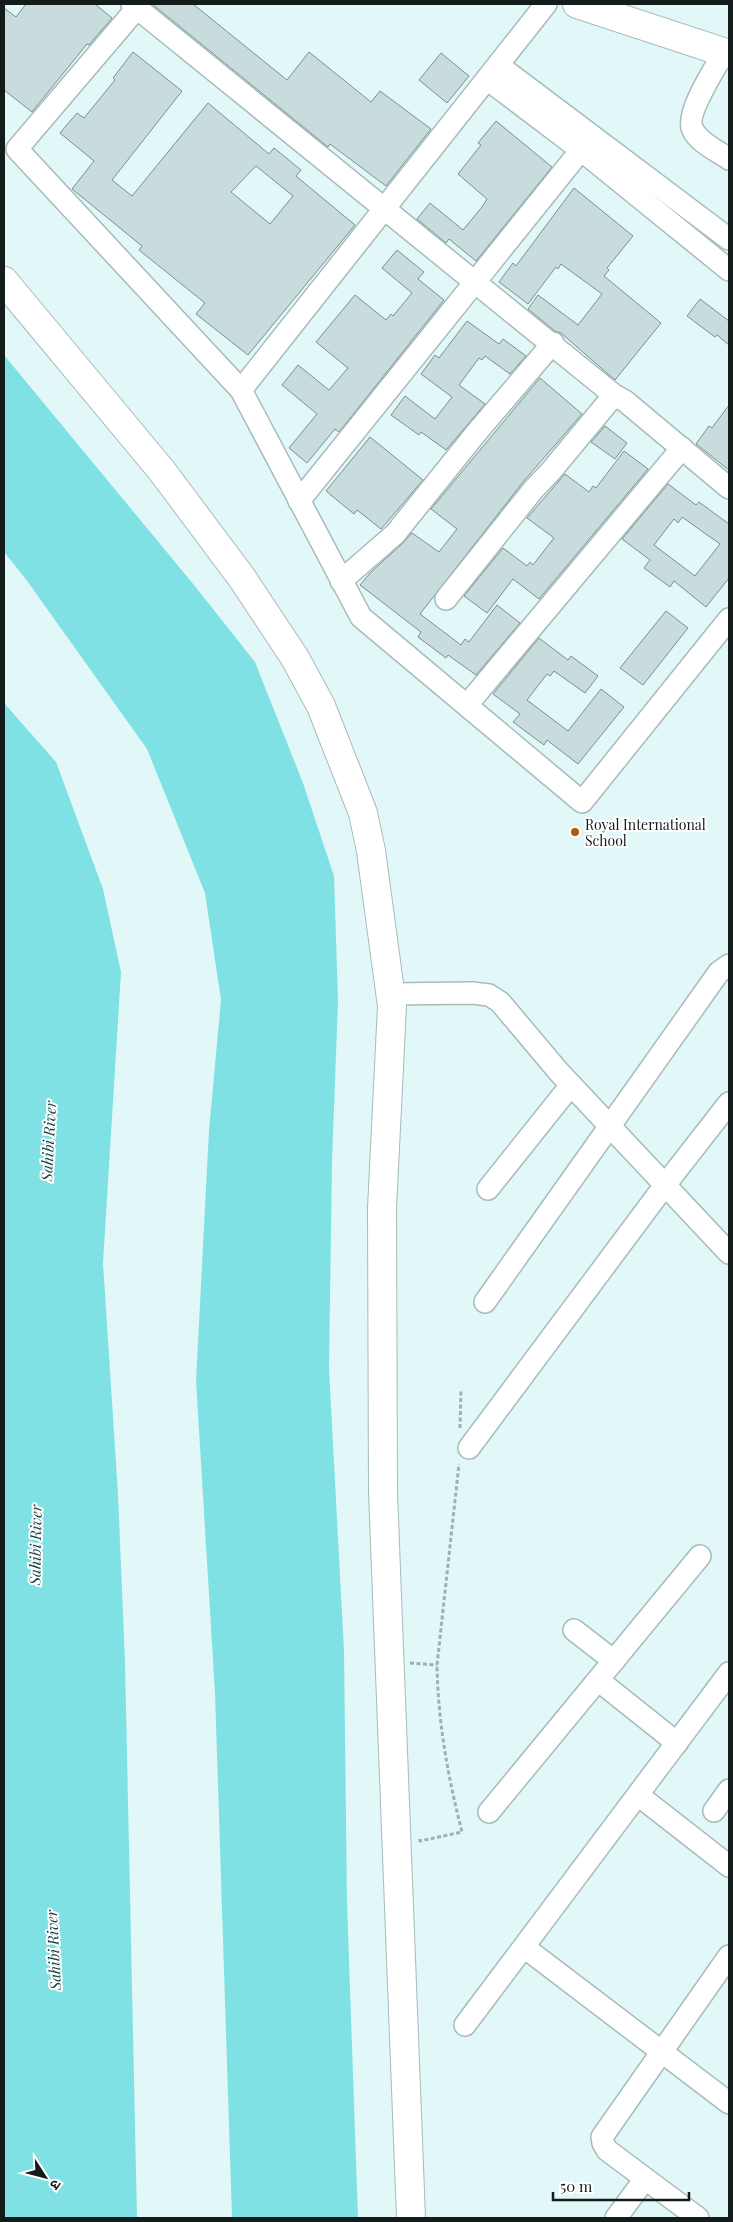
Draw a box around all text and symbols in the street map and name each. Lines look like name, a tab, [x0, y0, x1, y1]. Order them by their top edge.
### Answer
place label: Royal International School	[585, 815, 706, 850]
marker: Royal International School	[569, 826, 581, 838]
water label: Sahibi River	[36, 1100, 60, 1183]
water label: Sahibi River	[24, 1504, 46, 1586]
water label: Sahibi River	[41, 1909, 65, 1992]
north arrow	[20, 2152, 70, 2202]
scale bar	[553, 2170, 689, 2202]
text: उ	[45, 2176, 66, 2194]
text: 50 m	[560, 2176, 593, 2196]

